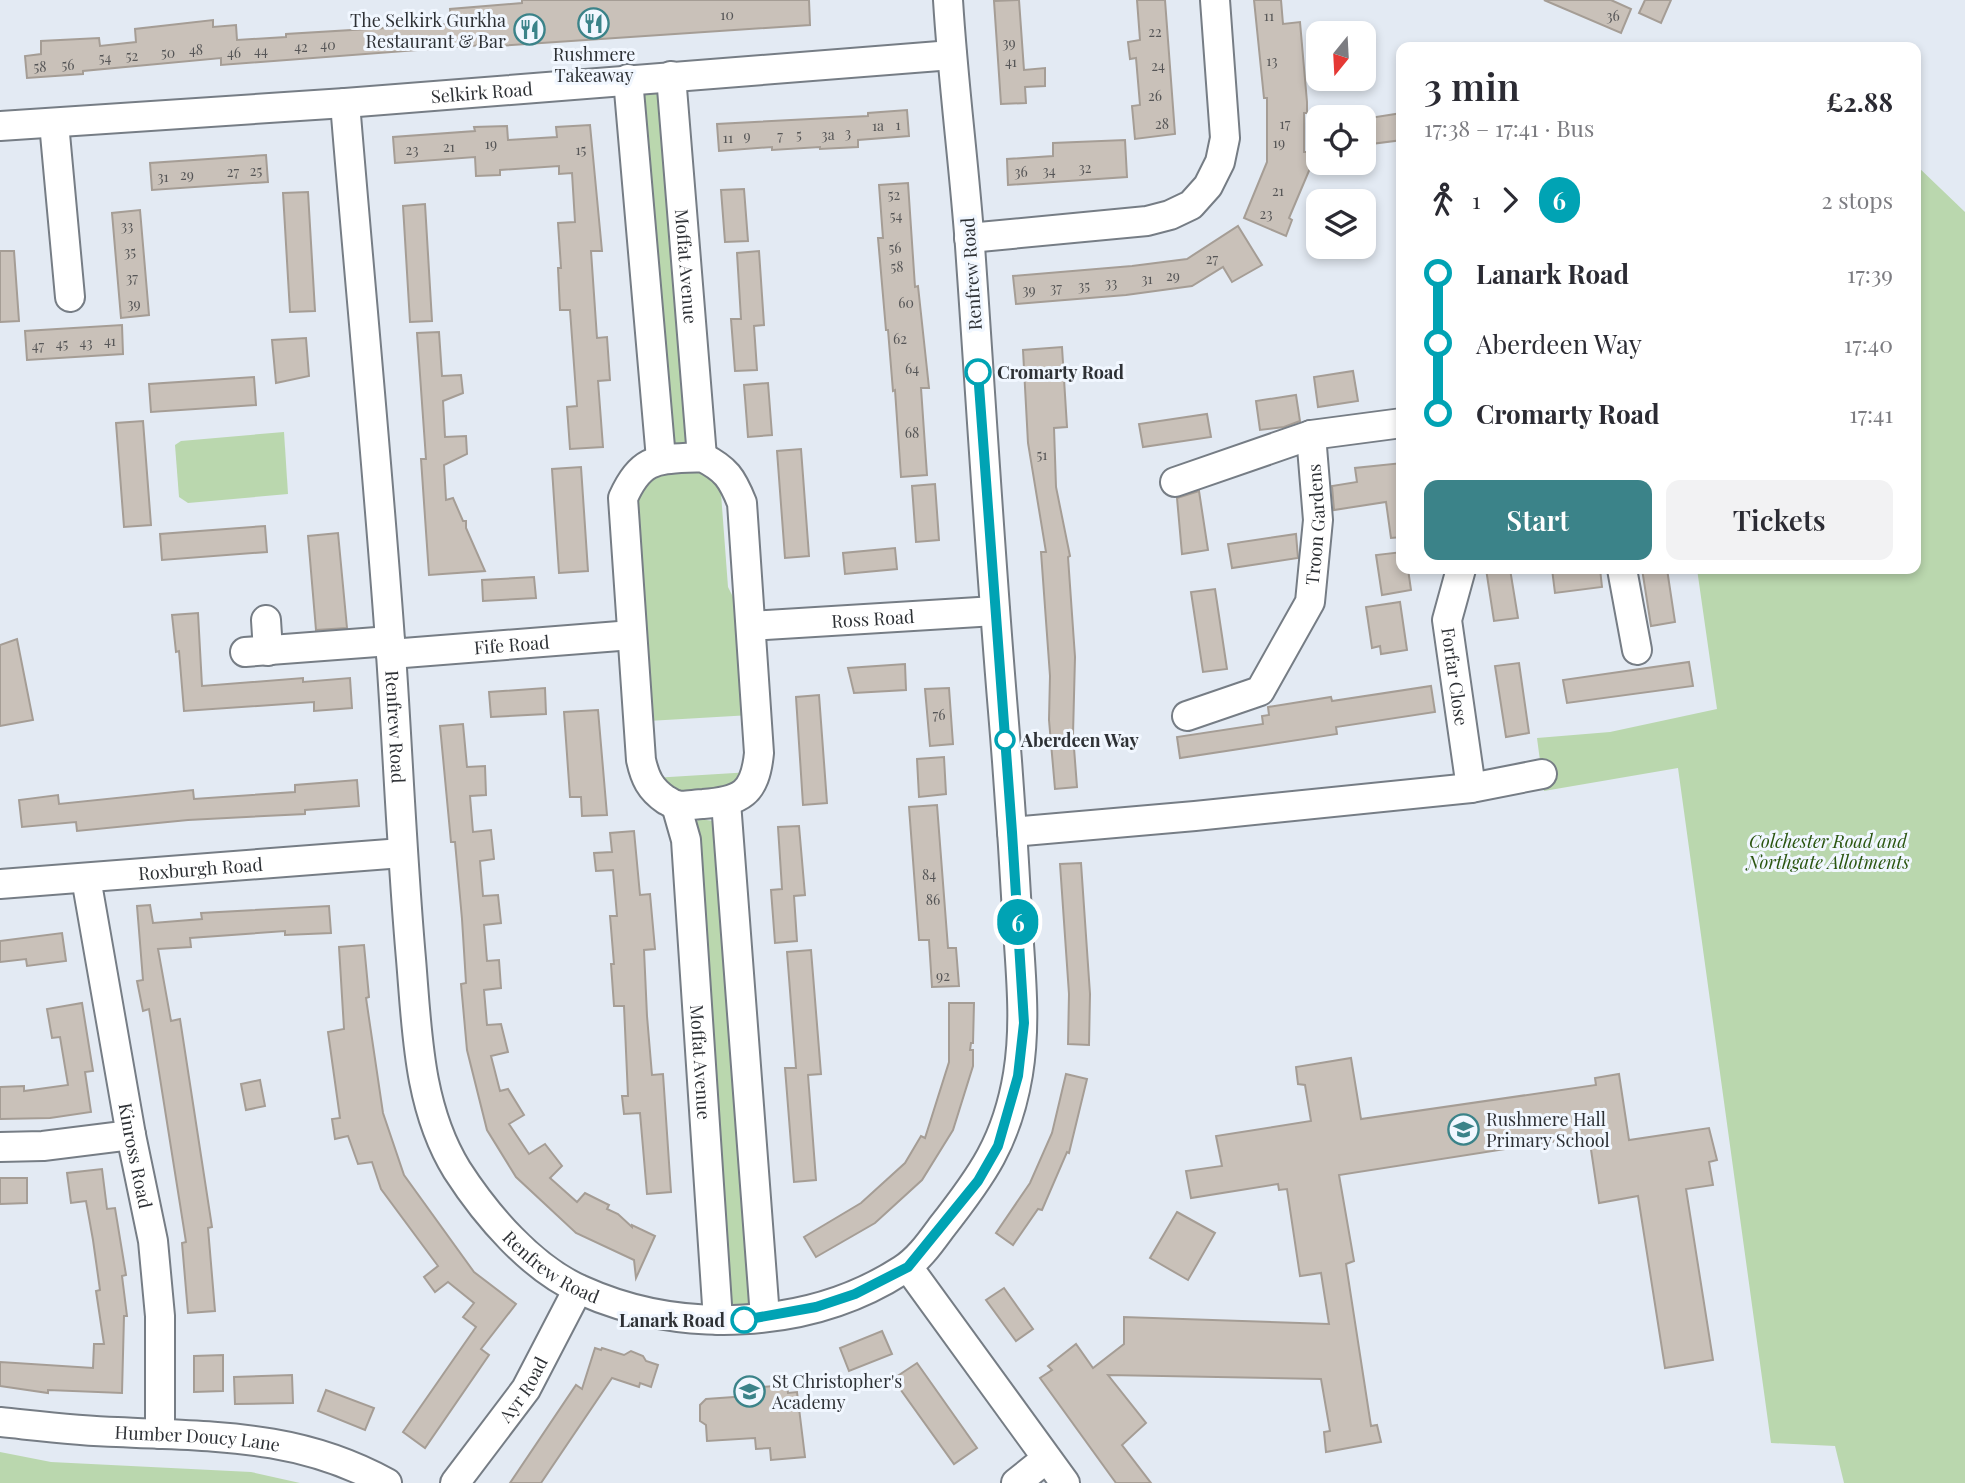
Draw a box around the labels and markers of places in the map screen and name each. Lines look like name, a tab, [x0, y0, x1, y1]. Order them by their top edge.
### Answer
restaurant icon: Rushmere Takeaway	[577, 7, 611, 41]
place label: The Selkirk Gurkha Restaurant & Bar	[350, 8, 506, 53]
restaurant icon: The Selkirk Gurkha Restaurant & Bar	[512, 13, 546, 47]
place label: Rushmere Takeaway	[553, 42, 635, 87]
marker: Cromarty Road	[965, 359, 991, 385]
place label: Cromarty Road	[997, 360, 1124, 384]
place label: Aberdeen Way	[1020, 728, 1139, 752]
marker: Aberdeen Way	[995, 730, 1015, 750]
place label: Rushmere Hall Primary School	[1486, 1107, 1610, 1152]
school or university icon: Rushmere Hall Primary School	[1446, 1112, 1480, 1146]
marker: Lanark Road	[731, 1307, 757, 1333]
place label: Lanark Road	[619, 1308, 725, 1332]
place label: St Christopher's Academy	[771, 1369, 902, 1414]
school or university icon: St Christopher's Academy	[732, 1374, 766, 1408]

